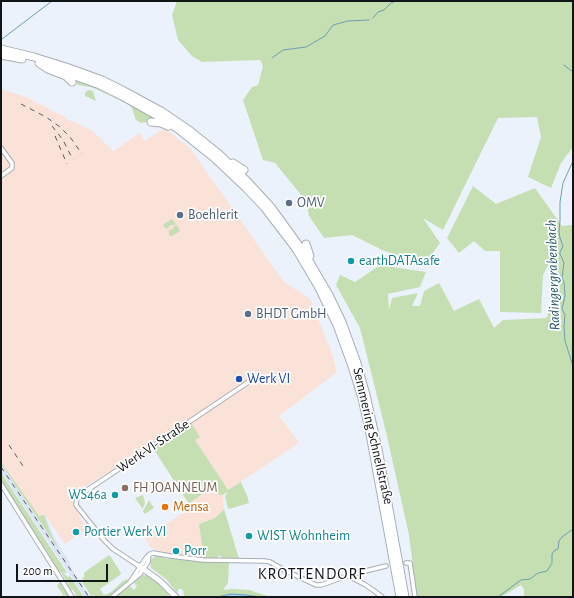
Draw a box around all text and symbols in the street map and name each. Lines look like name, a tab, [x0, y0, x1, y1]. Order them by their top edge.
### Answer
place label: OMV	[297, 195, 325, 211]
marker: OMV	[284, 198, 294, 208]
place label: Boehlerit	[188, 207, 238, 223]
marker: Boehlerit	[175, 210, 185, 220]
water label: Radingergrabenbach	[542, 219, 564, 331]
place label: earthDATAsafe	[359, 253, 440, 269]
marker: earthDATAsafe	[346, 256, 356, 266]
place label: BHDT GmbH	[256, 306, 327, 322]
marker: BHDT GmbH	[243, 309, 253, 319]
street label: Semmering Schnellstraße	[349, 366, 397, 506]
place label: Werk VI	[247, 371, 290, 387]
marker: Werk VI	[234, 374, 244, 384]
street label: Werk-VI-Straße	[114, 416, 192, 476]
place label: FH JOANNEUM	[133, 480, 218, 496]
marker: FH JOANNEUM	[120, 483, 130, 493]
place label: WS46a	[68, 487, 107, 503]
marker: WS46a	[110, 490, 120, 500]
place label: Mensa	[173, 499, 209, 515]
marker: Mensa	[160, 502, 170, 512]
place label: Portier Werk VI	[84, 524, 166, 540]
marker: Portier Werk VI	[71, 527, 81, 537]
place label: WIST Wohnheim	[257, 528, 350, 544]
marker: WIST Wohnheim	[244, 531, 254, 541]
place label: Porr	[184, 543, 206, 559]
marker: Porr	[171, 546, 181, 556]
scale bar	[18, 556, 110, 582]
district label: KROTTENDORF	[258, 564, 366, 584]
text: 200 m	[23, 565, 53, 577]

